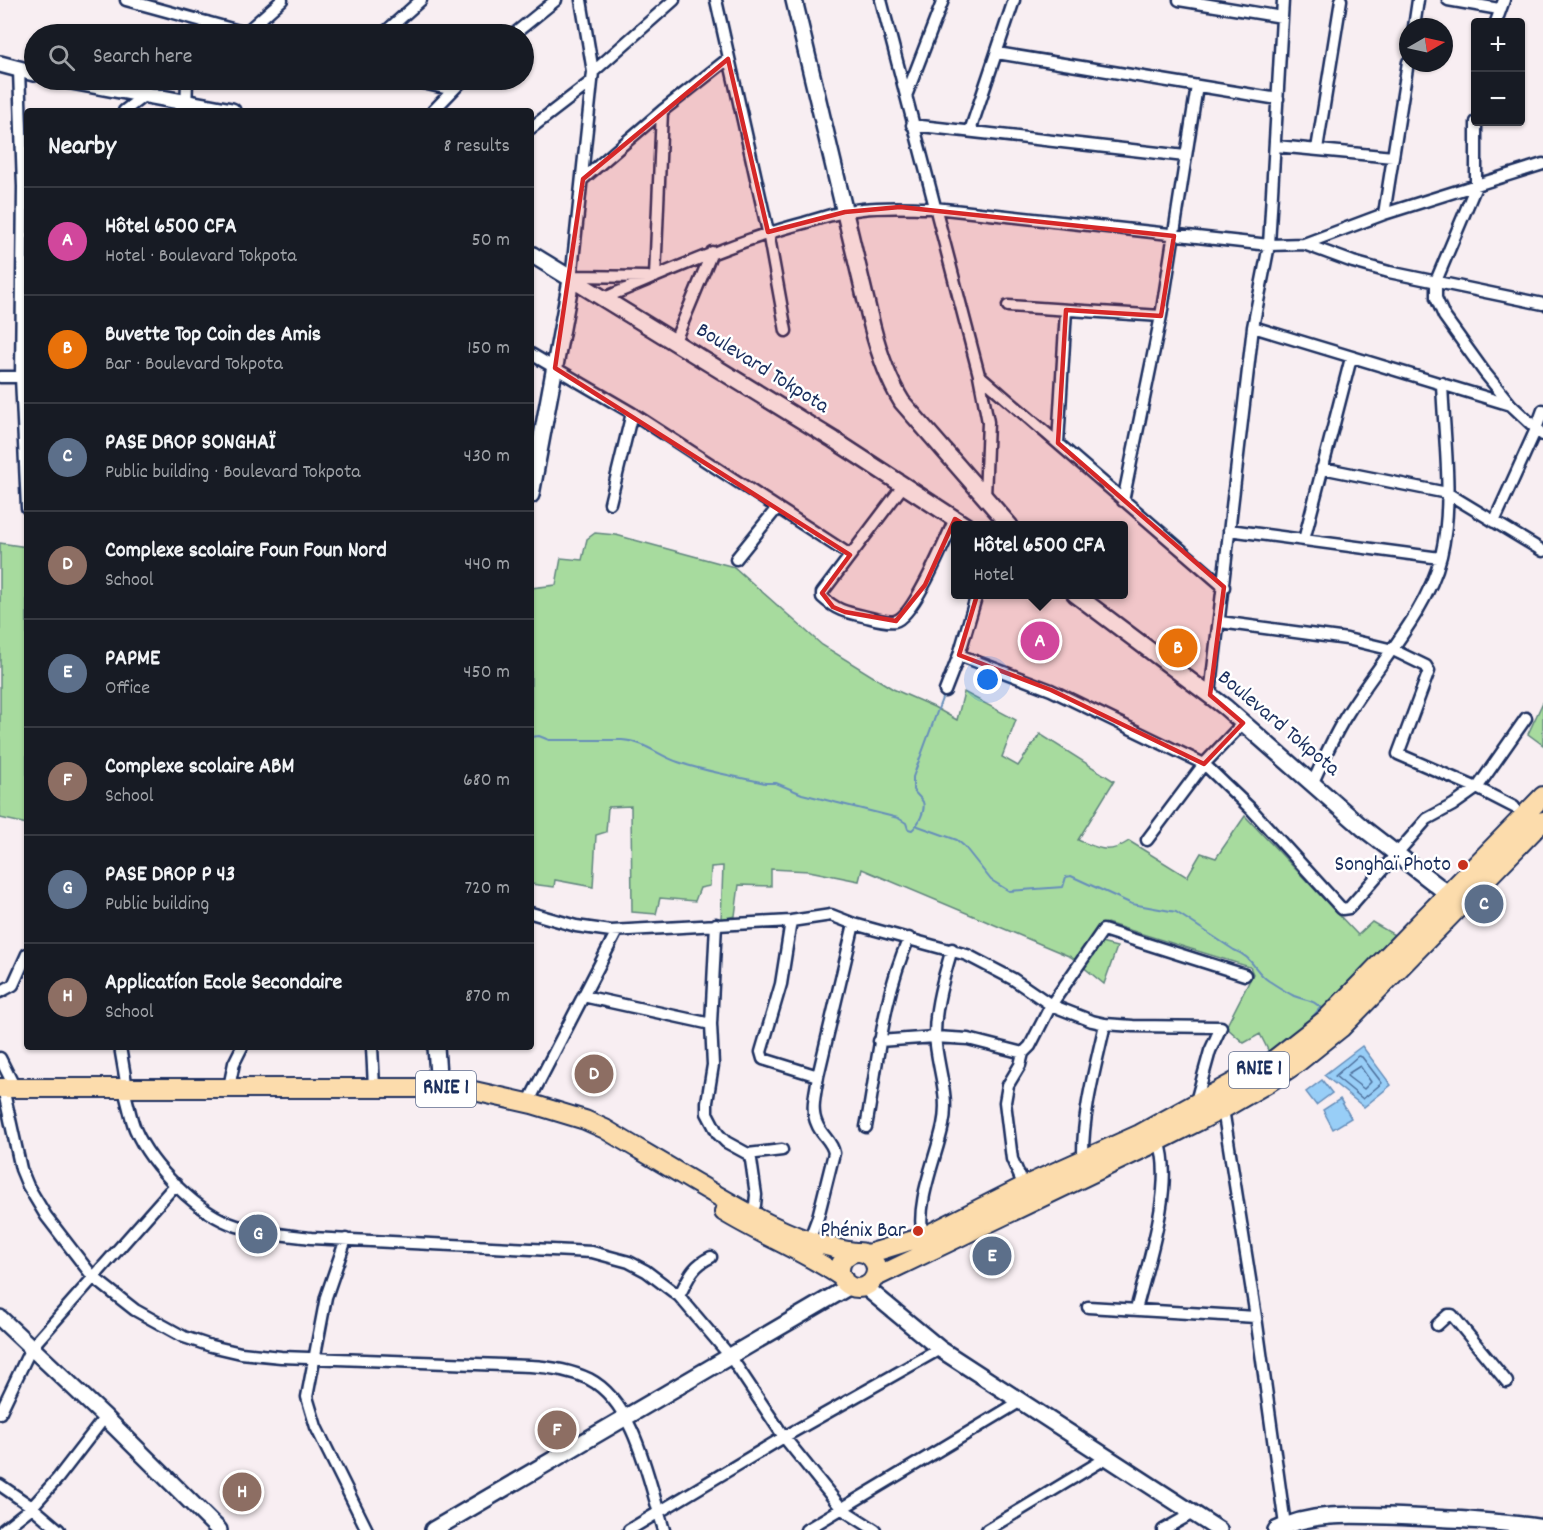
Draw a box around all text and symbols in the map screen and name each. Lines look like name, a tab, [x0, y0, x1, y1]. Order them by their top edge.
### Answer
north arrow	[1399, 18, 1453, 72]
map controls	[1471, 18, 1525, 126]
button: +	[1471, 18, 1525, 72]
search box	[24, 24, 534, 90]
icon: search	[45, 41, 78, 74]
text: Search here	[93, 42, 192, 73]
button: −	[1471, 72, 1525, 126]
text: Nearby	[48, 129, 116, 166]
text: 8 results	[444, 133, 510, 161]
text: Hôtel 6500 CFA	[105, 212, 237, 243]
text: A	[62, 227, 73, 255]
text: 50 m	[472, 227, 510, 255]
text: Hotel · Boulevard Tokpota	[105, 243, 297, 271]
street label: Boulevard Tokpota	[689, 316, 835, 423]
text: Buvette Top Coin des Amis	[105, 320, 321, 351]
text: B	[63, 335, 72, 363]
text: 150 m	[467, 335, 510, 363]
text: Bar · Boulevard Tokpota	[105, 351, 283, 379]
text: PASE DROP SONGHAÏ	[105, 428, 275, 459]
text: C	[63, 443, 72, 471]
text: 430 m	[464, 443, 510, 471]
text: Public building · Boulevard Tokpota	[105, 459, 361, 487]
popup	[951, 521, 1128, 599]
text: Hôtel 6500 CFA	[974, 531, 1105, 562]
text: Complexe scolaire Foun Foun Nord	[105, 536, 387, 567]
text: D	[62, 551, 73, 579]
text: 440 m	[464, 551, 510, 579]
text: Hotel	[974, 562, 1014, 590]
text: School	[105, 567, 154, 595]
pin: A	[1020, 618, 1060, 664]
pin: B	[1158, 626, 1198, 670]
text: PAPME	[105, 644, 160, 675]
text: E	[63, 659, 72, 687]
text: 450 m	[463, 659, 510, 687]
street label: Boulevard Tokpota	[1210, 663, 1347, 785]
your location	[973, 665, 1002, 694]
text: Office	[105, 675, 150, 703]
text: Complexe scolaire ABM	[105, 752, 294, 783]
text: F	[63, 767, 72, 795]
text: 680 m	[463, 767, 510, 795]
text: School	[105, 783, 154, 811]
place label: Songhaï Photo	[1334, 850, 1451, 881]
marker: Songhaï Photo	[1456, 858, 1470, 872]
text: PASE DROP P 43	[105, 860, 235, 891]
text: G	[62, 875, 73, 903]
text: 720 m	[464, 875, 510, 903]
pin: C	[1464, 882, 1504, 926]
text: Public building	[105, 891, 209, 919]
text: Applicatíon Ecole Secondaire	[105, 968, 342, 999]
text: H	[62, 983, 73, 1011]
text: 870 m	[465, 983, 510, 1011]
text: School	[105, 999, 154, 1027]
pin: D	[574, 1052, 614, 1096]
road number: RNIE 1	[1229, 1052, 1289, 1088]
road number: RNIE 1	[416, 1071, 476, 1107]
pin: G	[238, 1212, 278, 1256]
place label: Phénix Bar	[820, 1216, 907, 1247]
marker: Phénix Bar	[911, 1224, 925, 1238]
pin: E	[972, 1234, 1012, 1278]
pin: F	[538, 1408, 576, 1452]
pin: H	[222, 1470, 262, 1514]

